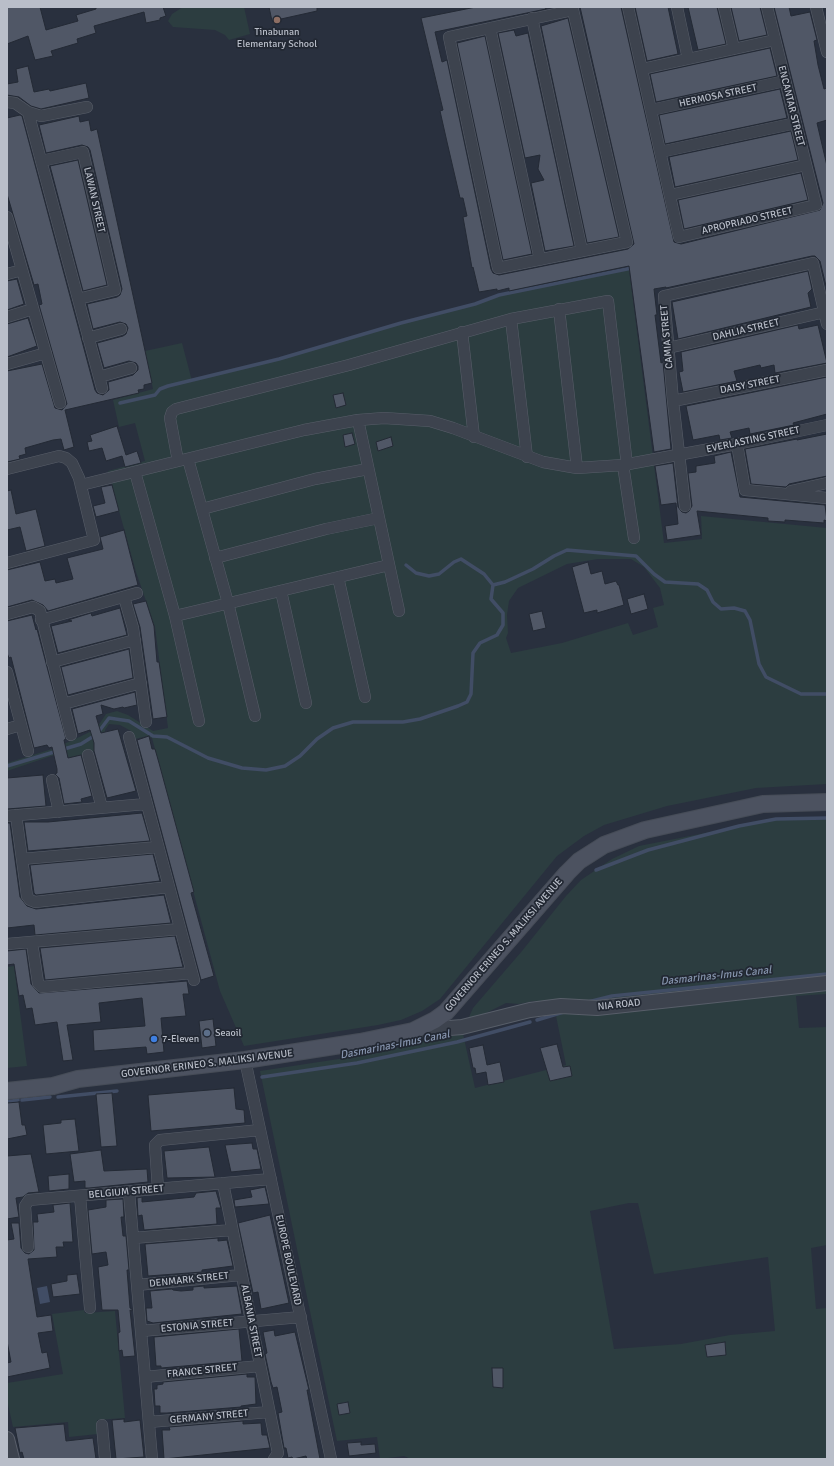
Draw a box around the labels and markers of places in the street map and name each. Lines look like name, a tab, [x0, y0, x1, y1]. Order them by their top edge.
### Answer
marker: Tinabunan Elementary School	[272, 15, 282, 25]
place label: Tinabunan Elementary School	[237, 26, 317, 50]
place label: Seaoil	[215, 1027, 241, 1039]
marker: Seaoil	[202, 1028, 212, 1038]
place label: 7-Eleven	[162, 1033, 199, 1045]
marker: 7-Eleven	[149, 1034, 159, 1044]

